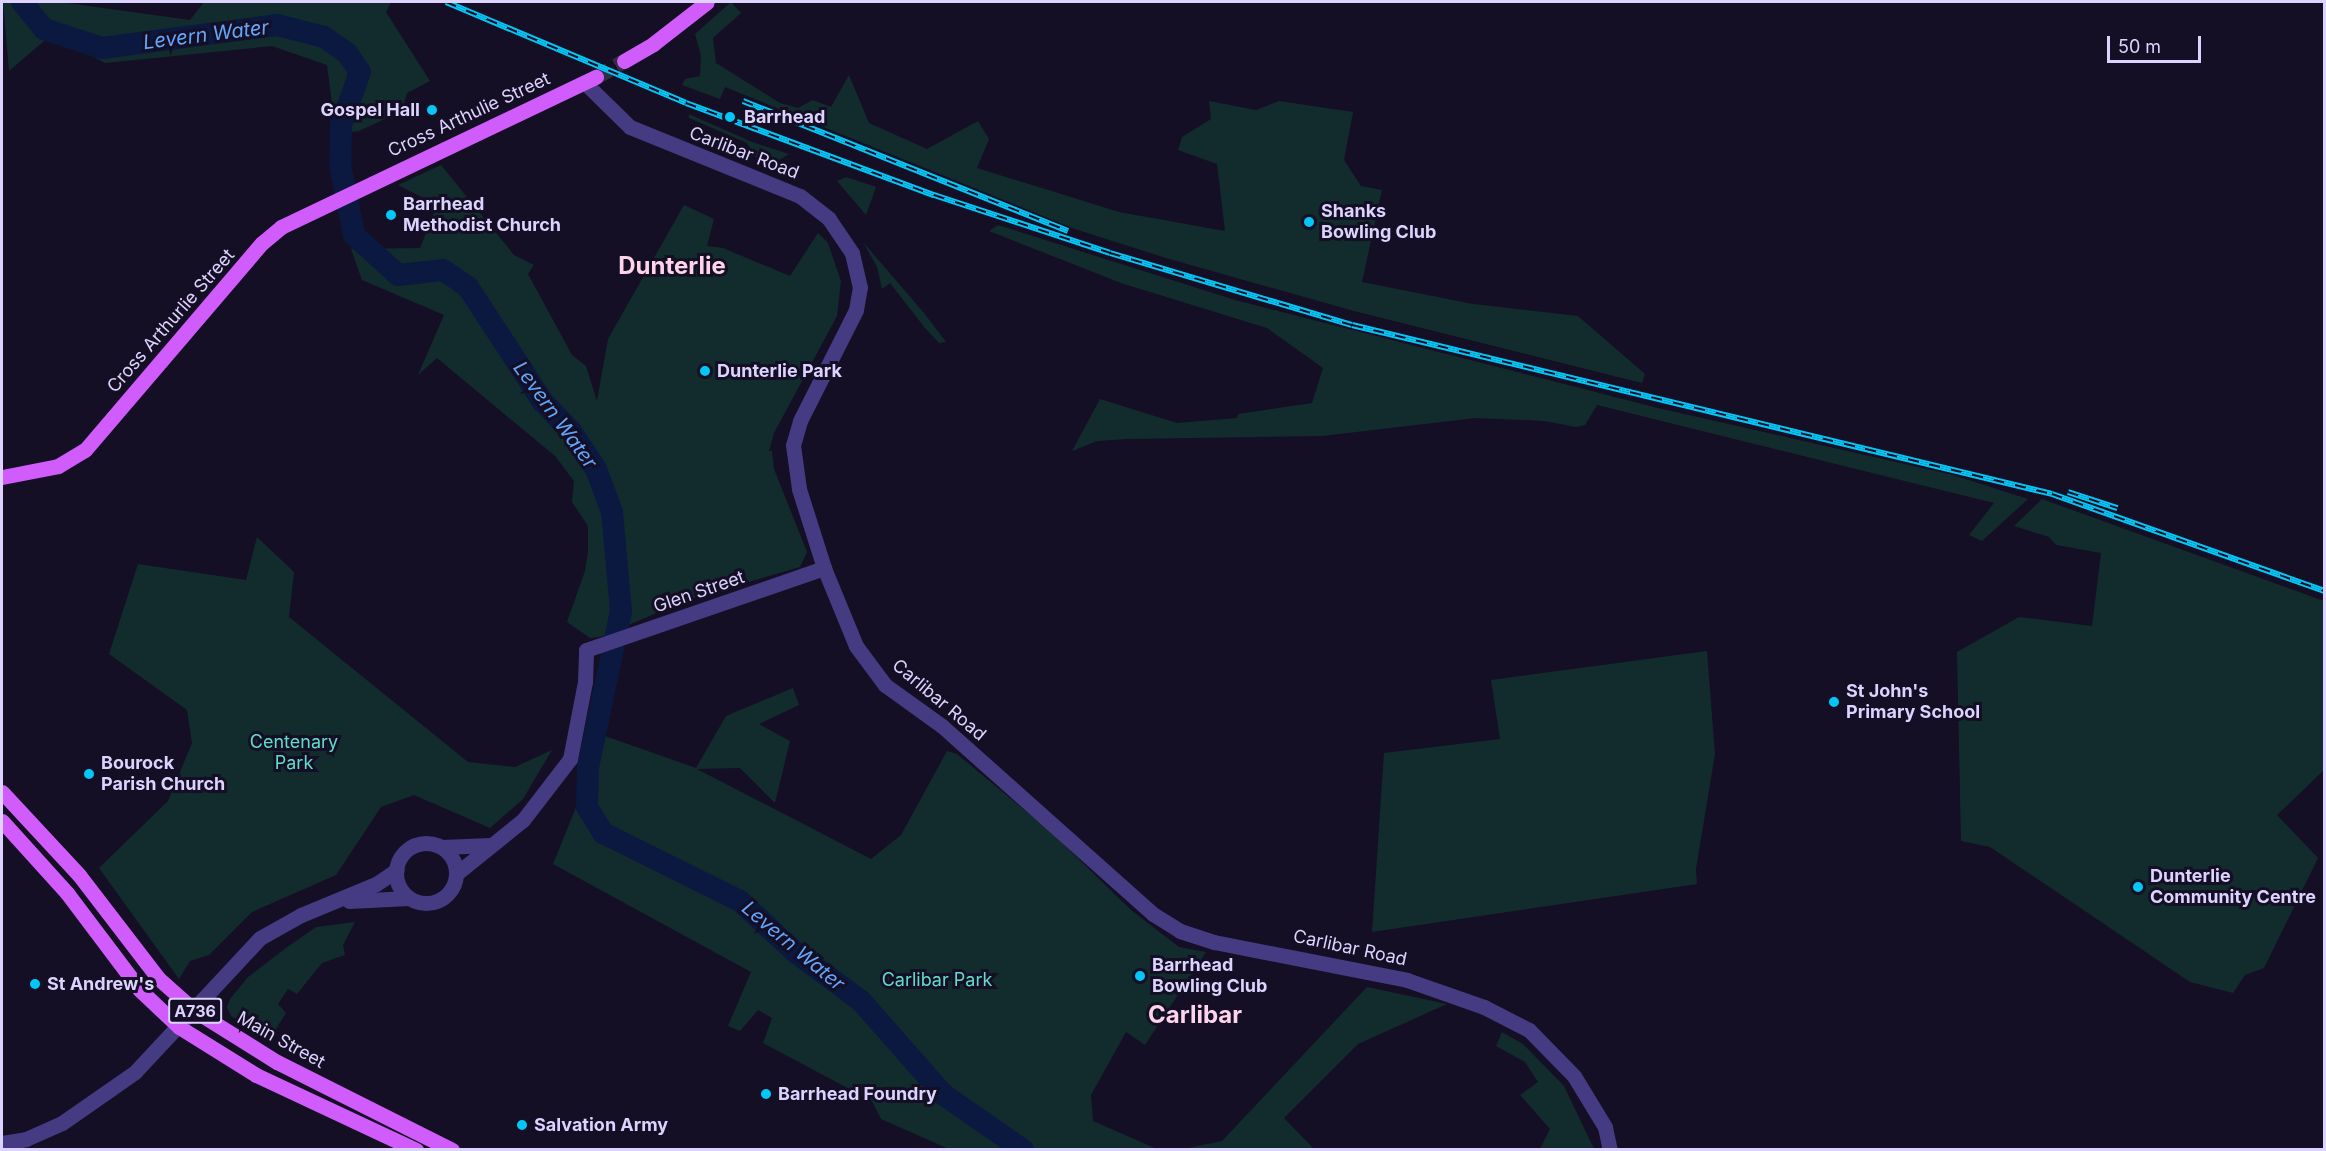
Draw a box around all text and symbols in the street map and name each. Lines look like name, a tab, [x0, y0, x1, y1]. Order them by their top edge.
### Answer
water label: Levern Water	[142, 15, 270, 55]
scale bar	[2110, 24, 2204, 62]
text: 50 m	[2118, 36, 2161, 57]
street label: Cross Arthulie Street	[385, 68, 553, 162]
place label: Gospel Hall	[321, 99, 420, 121]
marker: Gospel Hall	[425, 103, 439, 117]
place label: Barrhead	[744, 106, 825, 128]
marker: Barrhead	[721, 108, 739, 126]
street label: Carlibar Road	[686, 122, 802, 184]
place label: Barrhead Methodist Church	[403, 194, 561, 236]
place label: Shanks Bowling Club	[1321, 201, 1436, 244]
marker: Barrhead Methodist Church	[384, 208, 398, 222]
marker: Shanks Bowling Club	[1302, 215, 1316, 229]
street label: Cross Arthurlie Street	[103, 245, 239, 397]
district label: Dunterlie	[618, 252, 726, 280]
water label: Levern Water	[508, 357, 602, 473]
place label: Dunterlie Park	[717, 360, 842, 382]
marker: Dunterlie Park	[698, 364, 712, 378]
street label: Glen Street	[651, 566, 747, 618]
street label: Carlibar Road	[888, 655, 990, 745]
place label: St John's Primary School	[1846, 681, 1980, 724]
marker: St John's Primary School	[1827, 695, 1841, 709]
park label: Centenary Park	[250, 732, 338, 774]
place label: Bourock Parish Church	[101, 753, 225, 795]
marker: Bourock Parish Church	[82, 767, 96, 781]
place label: Dunterlie Community Centre	[2150, 866, 2316, 908]
marker: Dunterlie Community Centre	[2131, 880, 2145, 894]
water label: Levern Water	[737, 896, 849, 996]
street label: Carlibar Road	[1291, 925, 1409, 971]
place label: Barrhead Bowling Club	[1152, 955, 1267, 998]
park label: Carlibar Park	[882, 969, 992, 991]
marker: Barrhead Bowling Club	[1133, 969, 1147, 983]
place label: St Andrew's	[47, 973, 154, 995]
marker: St Andrew's	[28, 977, 42, 991]
road number: A736	[168, 998, 222, 1024]
district label: Carlibar	[1148, 1001, 1242, 1029]
street label: Main Street	[233, 1007, 329, 1073]
place label: Barrhead Foundry	[778, 1083, 937, 1105]
marker: Barrhead Foundry	[759, 1087, 773, 1101]
place label: Salvation Army	[534, 1114, 668, 1136]
marker: Salvation Army	[515, 1118, 529, 1132]

